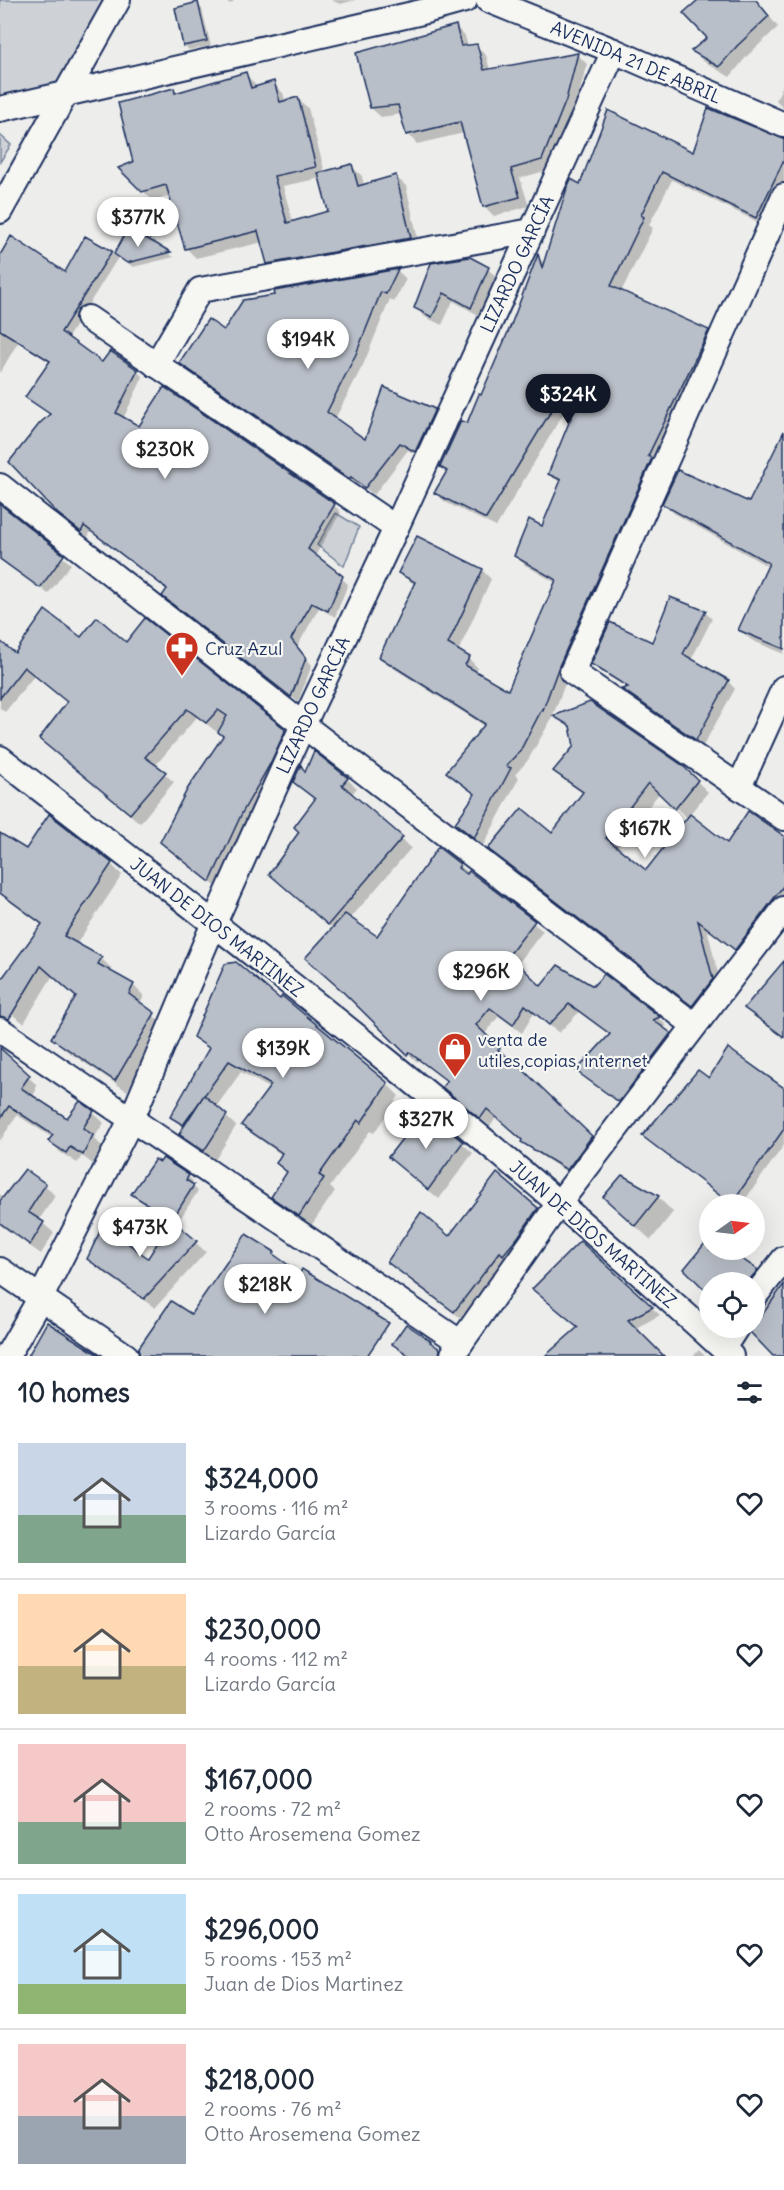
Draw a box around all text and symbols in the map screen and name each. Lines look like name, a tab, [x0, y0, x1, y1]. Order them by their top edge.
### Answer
street label: AVENIDA 21 DE ABRIL	[547, 16, 725, 108]
street label: LIZARDO GARCÍA	[475, 192, 559, 336]
pin: $377K	[96, 197, 180, 248]
text: $377K	[111, 204, 165, 229]
pin: $194K	[266, 319, 350, 370]
text: $194K	[281, 326, 335, 351]
pin: $324K	[526, 374, 610, 425]
text: $324K	[540, 381, 597, 406]
pin: $230K	[123, 429, 207, 480]
text: $230K	[136, 436, 194, 461]
pharmacy icon: Cruz Azul	[164, 630, 200, 677]
street label: LIZARDO GARCÍA	[271, 633, 355, 777]
place label: Cruz Azul	[205, 637, 282, 660]
pin: $167K	[603, 808, 687, 859]
text: $167K	[619, 815, 671, 840]
street label: JUAN DE DIOS MARTINEZ	[126, 852, 308, 1002]
pin: $296K	[439, 951, 523, 1002]
text: $296K	[452, 958, 510, 983]
pin: $139K	[241, 1028, 325, 1079]
place label: venta de utiles,copias, internet	[478, 1028, 648, 1072]
shop icon: venta de utiles,copias, internet	[437, 1031, 473, 1078]
text: $139K	[256, 1035, 310, 1060]
pin: $327K	[384, 1099, 468, 1150]
text: $327K	[398, 1106, 454, 1131]
street label: JUAN DE DIOS MARTINEZ	[505, 1155, 681, 1313]
north arrow	[699, 1194, 765, 1260]
map controls	[699, 1194, 765, 1338]
pin: $473K	[98, 1207, 182, 1258]
text: $473K	[112, 1214, 168, 1239]
pin: $218K	[223, 1264, 307, 1315]
text: $218K	[238, 1271, 292, 1296]
button: locate	[699, 1272, 765, 1338]
text: 10 homes	[18, 1376, 130, 1409]
icon: filters	[733, 1376, 766, 1409]
text: $324,000	[204, 1462, 319, 1495]
icon: home	[66, 1467, 138, 1539]
icon: heart	[733, 1487, 766, 1520]
text: 3 rooms · 116 m²	[204, 1495, 348, 1520]
text: Lizardo García	[204, 1520, 336, 1545]
text: $230,000	[204, 1613, 321, 1646]
icon: home	[66, 1618, 138, 1690]
icon: heart	[733, 1638, 766, 1671]
text: 4 rooms · 112 m²	[204, 1646, 348, 1671]
text: Lizardo García	[204, 1671, 336, 1696]
text: $167,000	[204, 1763, 313, 1796]
icon: home	[66, 1768, 138, 1840]
icon: heart	[733, 1788, 766, 1821]
text: 2 rooms · 72 m²	[204, 1796, 341, 1821]
text: Otto Arosemena Gomez	[204, 1821, 421, 1846]
text: $296,000	[204, 1913, 319, 1946]
icon: home	[66, 1918, 138, 1990]
icon: heart	[733, 1938, 766, 1971]
text: 5 rooms · 153 m²	[204, 1946, 352, 1971]
text: Juan de Dios Martinez	[204, 1971, 403, 1996]
text: $218,000	[204, 2063, 315, 2096]
icon: home	[66, 2068, 138, 2140]
icon: heart	[733, 2088, 766, 2121]
text: 2 rooms · 76 m²	[204, 2096, 342, 2121]
text: Otto Arosemena Gomez	[204, 2121, 421, 2146]

